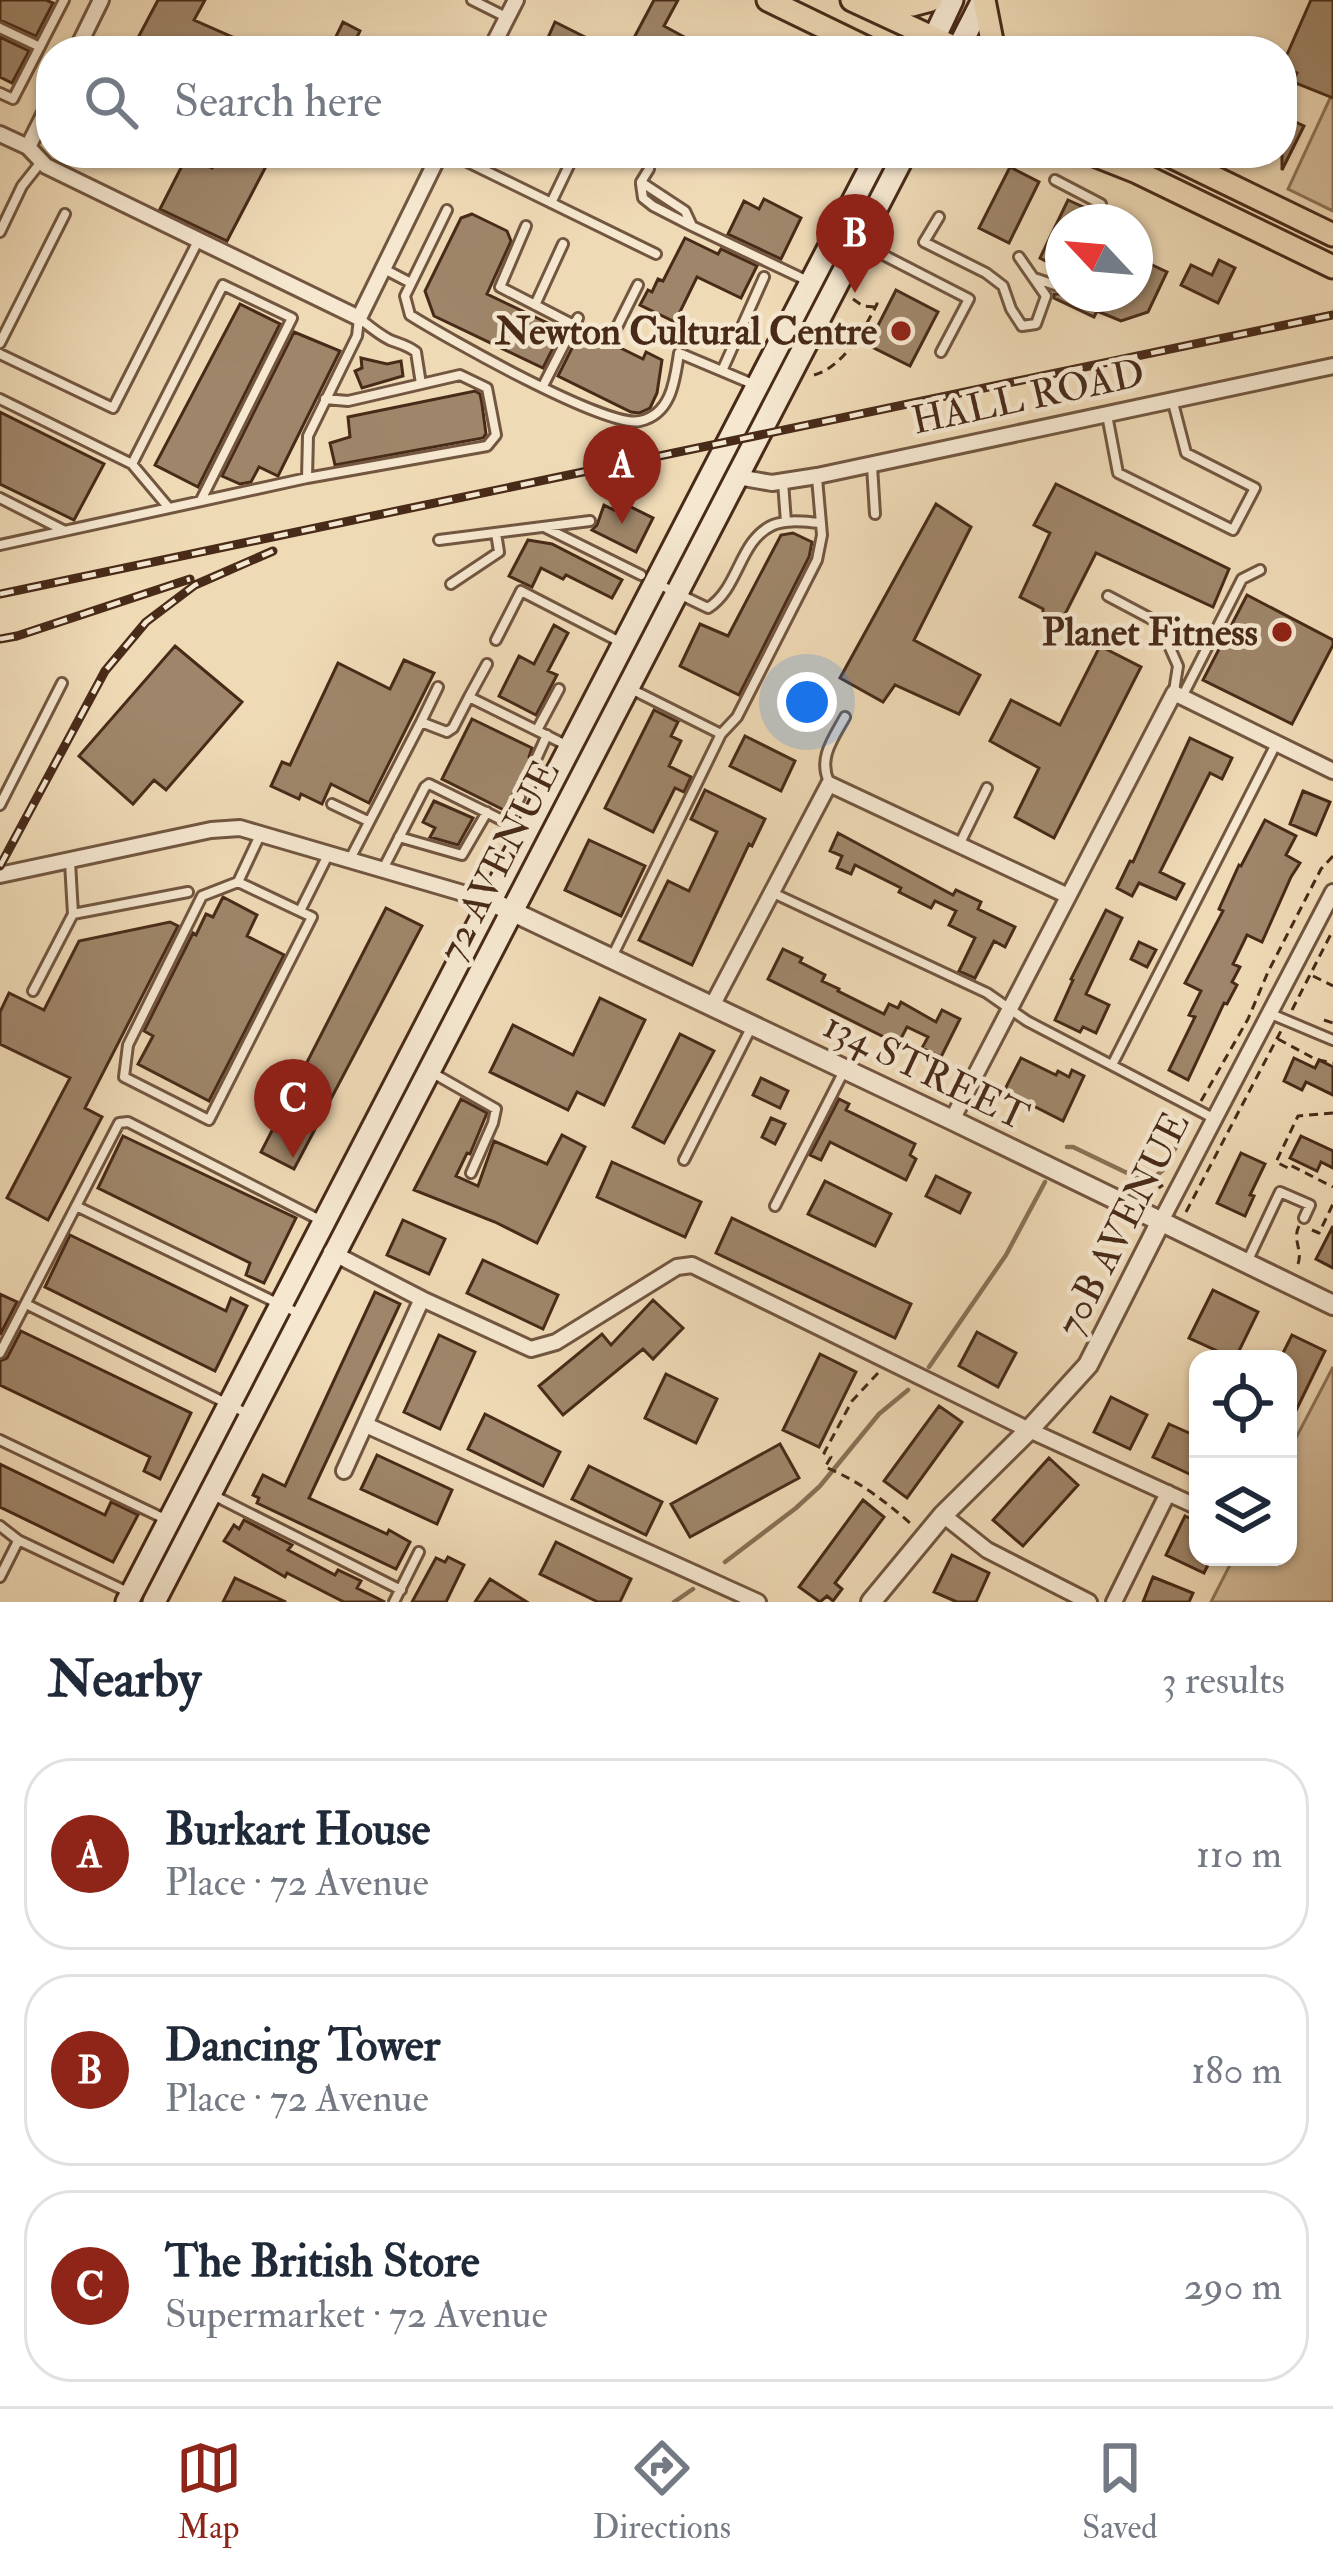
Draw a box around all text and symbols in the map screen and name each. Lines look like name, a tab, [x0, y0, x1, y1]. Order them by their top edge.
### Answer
search box	[36, 36, 1297, 168]
icon: search	[78, 69, 144, 135]
text: Search here	[174, 74, 382, 130]
pin: B	[816, 194, 894, 293]
north arrow	[1045, 204, 1153, 312]
place label: Newton Cultural Centre	[494, 307, 878, 356]
marker: Newton Cultural Centre	[888, 318, 914, 344]
street label: HALL ROAD	[907, 348, 1149, 446]
pin: A	[583, 425, 661, 524]
place label: Planet Fitness	[1042, 608, 1258, 657]
marker: Planet Fitness	[1269, 619, 1295, 645]
your location	[777, 672, 837, 732]
street label: 72 AVENUE	[427, 752, 571, 970]
street label: 134 STREET	[816, 1000, 1036, 1142]
pin: C	[254, 1059, 332, 1158]
street label: 70B AVENUE	[1045, 1104, 1201, 1344]
map controls	[1189, 1350, 1297, 1566]
button: locate	[1189, 1350, 1297, 1458]
button: layers	[1189, 1458, 1297, 1566]
text: Nearby	[48, 1648, 201, 1712]
text: 3 results	[1162, 1656, 1285, 1705]
text: Burkart House	[165, 1802, 430, 1858]
text: A	[78, 1830, 102, 1879]
text: 110 m	[1196, 1830, 1282, 1879]
text: Place · 72 Avenue	[165, 1858, 429, 1907]
text: Dancing Tower	[165, 2018, 440, 2074]
text: B	[77, 2046, 103, 2095]
text: 180 m	[1191, 2046, 1282, 2095]
text: Place · 72 Avenue	[165, 2074, 429, 2123]
text: The British Store	[165, 2234, 480, 2290]
text: C	[76, 2262, 104, 2311]
text: 290 m	[1184, 2262, 1282, 2311]
text: Supermarket · 72 Avenue	[165, 2290, 548, 2339]
tab: Map	[176, 2435, 242, 2548]
tab: Directions	[593, 2435, 731, 2548]
tab: Saved	[1082, 2435, 1157, 2548]

